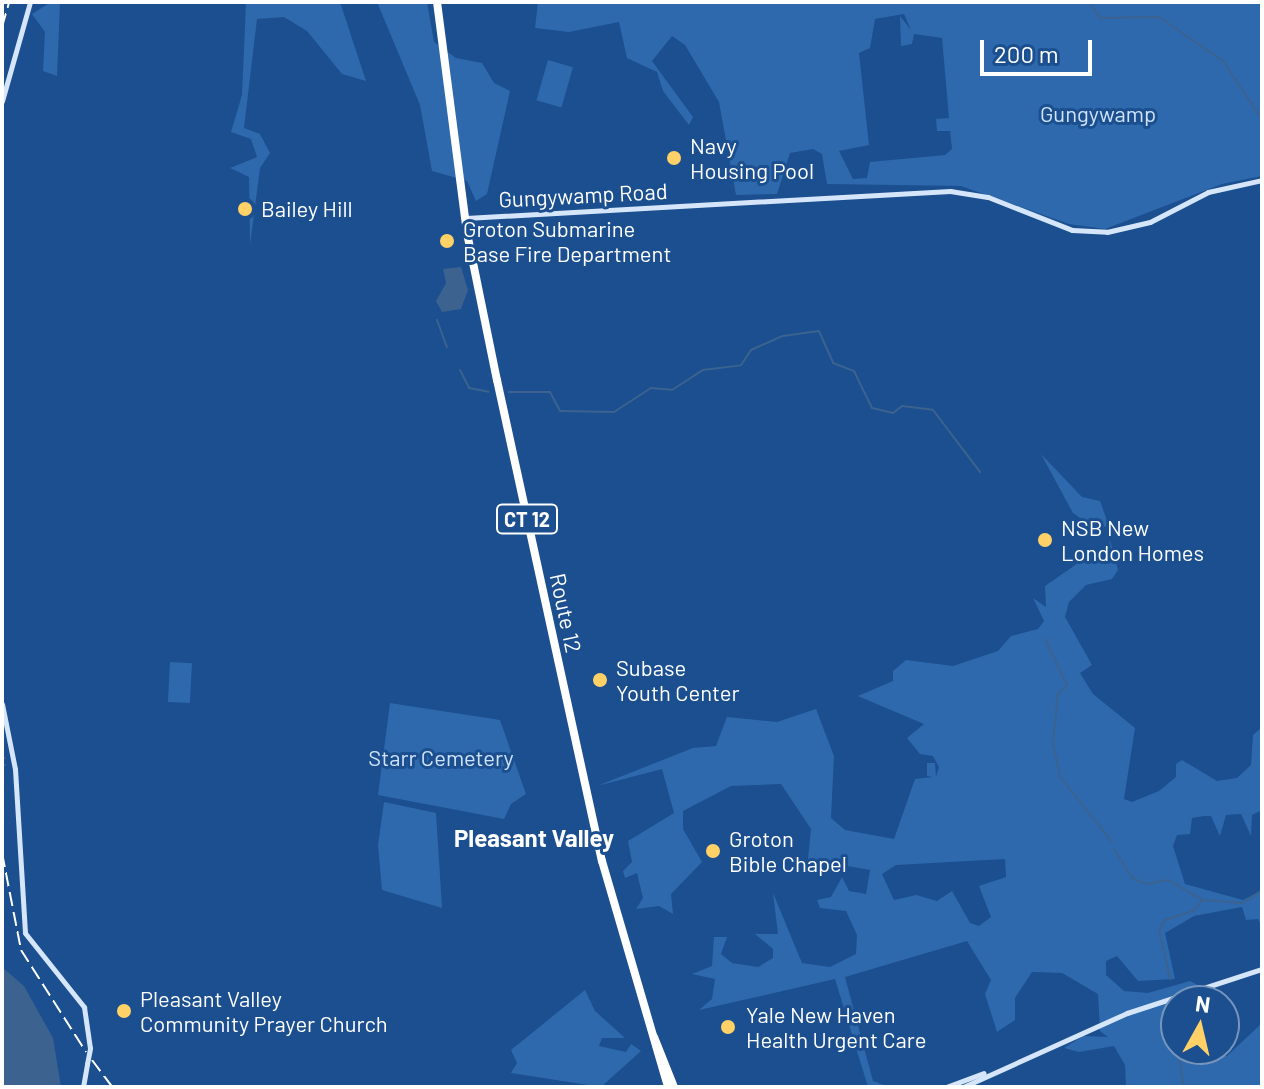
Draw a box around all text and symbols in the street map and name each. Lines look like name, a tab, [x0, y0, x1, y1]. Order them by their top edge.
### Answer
scale bar	[984, 24, 1096, 74]
text: 200 m	[994, 39, 1059, 68]
park label: Gungywamp	[1040, 101, 1156, 127]
place label: Navy Housing Pool	[690, 132, 814, 184]
marker: Navy Housing Pool	[665, 149, 683, 167]
street label: Gungywamp Road	[498, 177, 668, 213]
place label: Bailey Hill	[261, 196, 353, 222]
marker: Bailey Hill	[236, 200, 254, 218]
place label: Groton Submarine Base Fire Department	[463, 215, 671, 266]
marker: Groton Submarine Base Fire Department	[438, 232, 456, 250]
road number: CT 12	[495, 503, 559, 535]
place label: NSB New London Homes	[1061, 514, 1204, 566]
marker: NSB New London Homes	[1036, 531, 1054, 549]
street label: Route 12	[545, 571, 587, 655]
place label: Subase Youth Center	[616, 654, 739, 706]
marker: Subase Youth Center	[591, 671, 609, 689]
park label: Starr Cemetery	[368, 745, 514, 771]
district label: Pleasant Valley	[454, 824, 614, 852]
place label: Groton Bible Chapel	[729, 825, 847, 876]
marker: Groton Bible Chapel	[704, 842, 722, 860]
place label: Pleasant Valley Community Prayer Church	[140, 985, 388, 1036]
north arrow	[1160, 985, 1240, 1065]
text: N	[1194, 989, 1212, 1017]
place label: Yale New Haven Health Urgent Care	[746, 1001, 926, 1052]
marker: Pleasant Valley Community Prayer Church	[115, 1002, 133, 1020]
marker: Yale New Haven Health Urgent Care	[717, 1016, 739, 1038]

